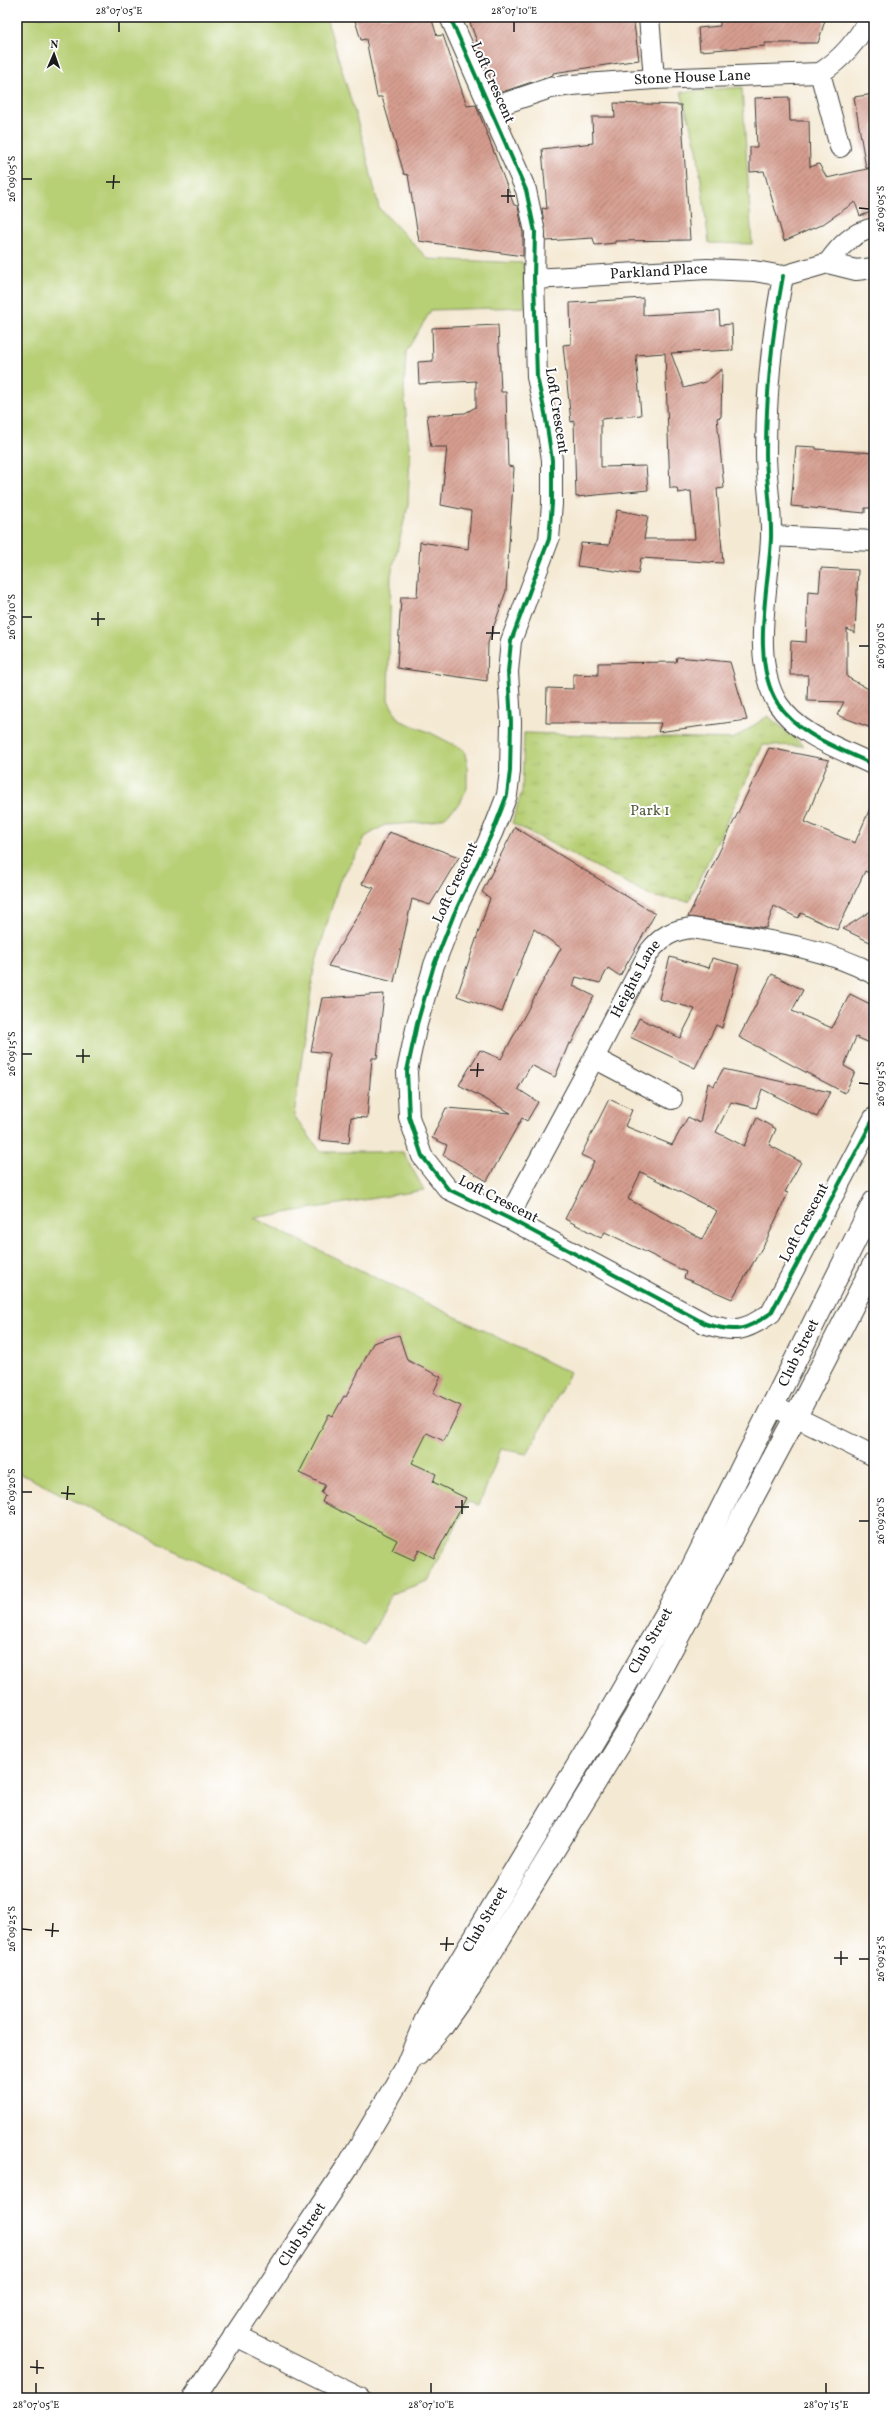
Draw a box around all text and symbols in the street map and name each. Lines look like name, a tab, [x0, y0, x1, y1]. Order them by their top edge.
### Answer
text: 28°07'05"E	[96, 4, 142, 18]
text: 28°07'10"E	[491, 4, 537, 18]
north arrow	[34, 34, 74, 74]
text: N	[50, 38, 59, 53]
street label: Loft Crescent	[465, 39, 519, 127]
street label: Stone House Lane	[633, 65, 751, 91]
text: 26°09'05"S	[5, 156, 19, 202]
text: 26°09'05"S	[874, 186, 888, 232]
street label: Parkland Place	[609, 258, 708, 285]
street label: Loft Crescent	[539, 366, 573, 456]
text: 26°09'10"S	[5, 594, 19, 640]
text: 26°09'10"S	[874, 623, 888, 669]
park label: Park 1	[630, 801, 670, 822]
street label: Loft Crescent	[428, 839, 484, 927]
street label: Heights Lane	[606, 935, 665, 1022]
text: 26°09'15"S	[5, 1032, 19, 1076]
text: 26°09'15"S	[874, 1062, 888, 1106]
street label: Loft Crescent	[454, 1171, 542, 1229]
street label: Loft Crescent	[775, 1179, 835, 1267]
street label: Club Street	[773, 1315, 825, 1391]
text: 26°09'20"S	[5, 1468, 19, 1516]
text: 26°09'20"S	[874, 1497, 888, 1545]
street label: Club Street	[623, 1604, 678, 1678]
street label: Club Street	[457, 1883, 513, 1956]
text: 26°09'25"S	[5, 1906, 19, 1952]
text: 26°09'25"S	[874, 1936, 888, 1982]
street label: Club Street	[273, 2198, 331, 2271]
text: 28°07'05"E	[13, 2398, 59, 2412]
text: 28°07'10"E	[408, 2398, 454, 2412]
text: 28°07'15"E	[804, 2398, 848, 2412]

